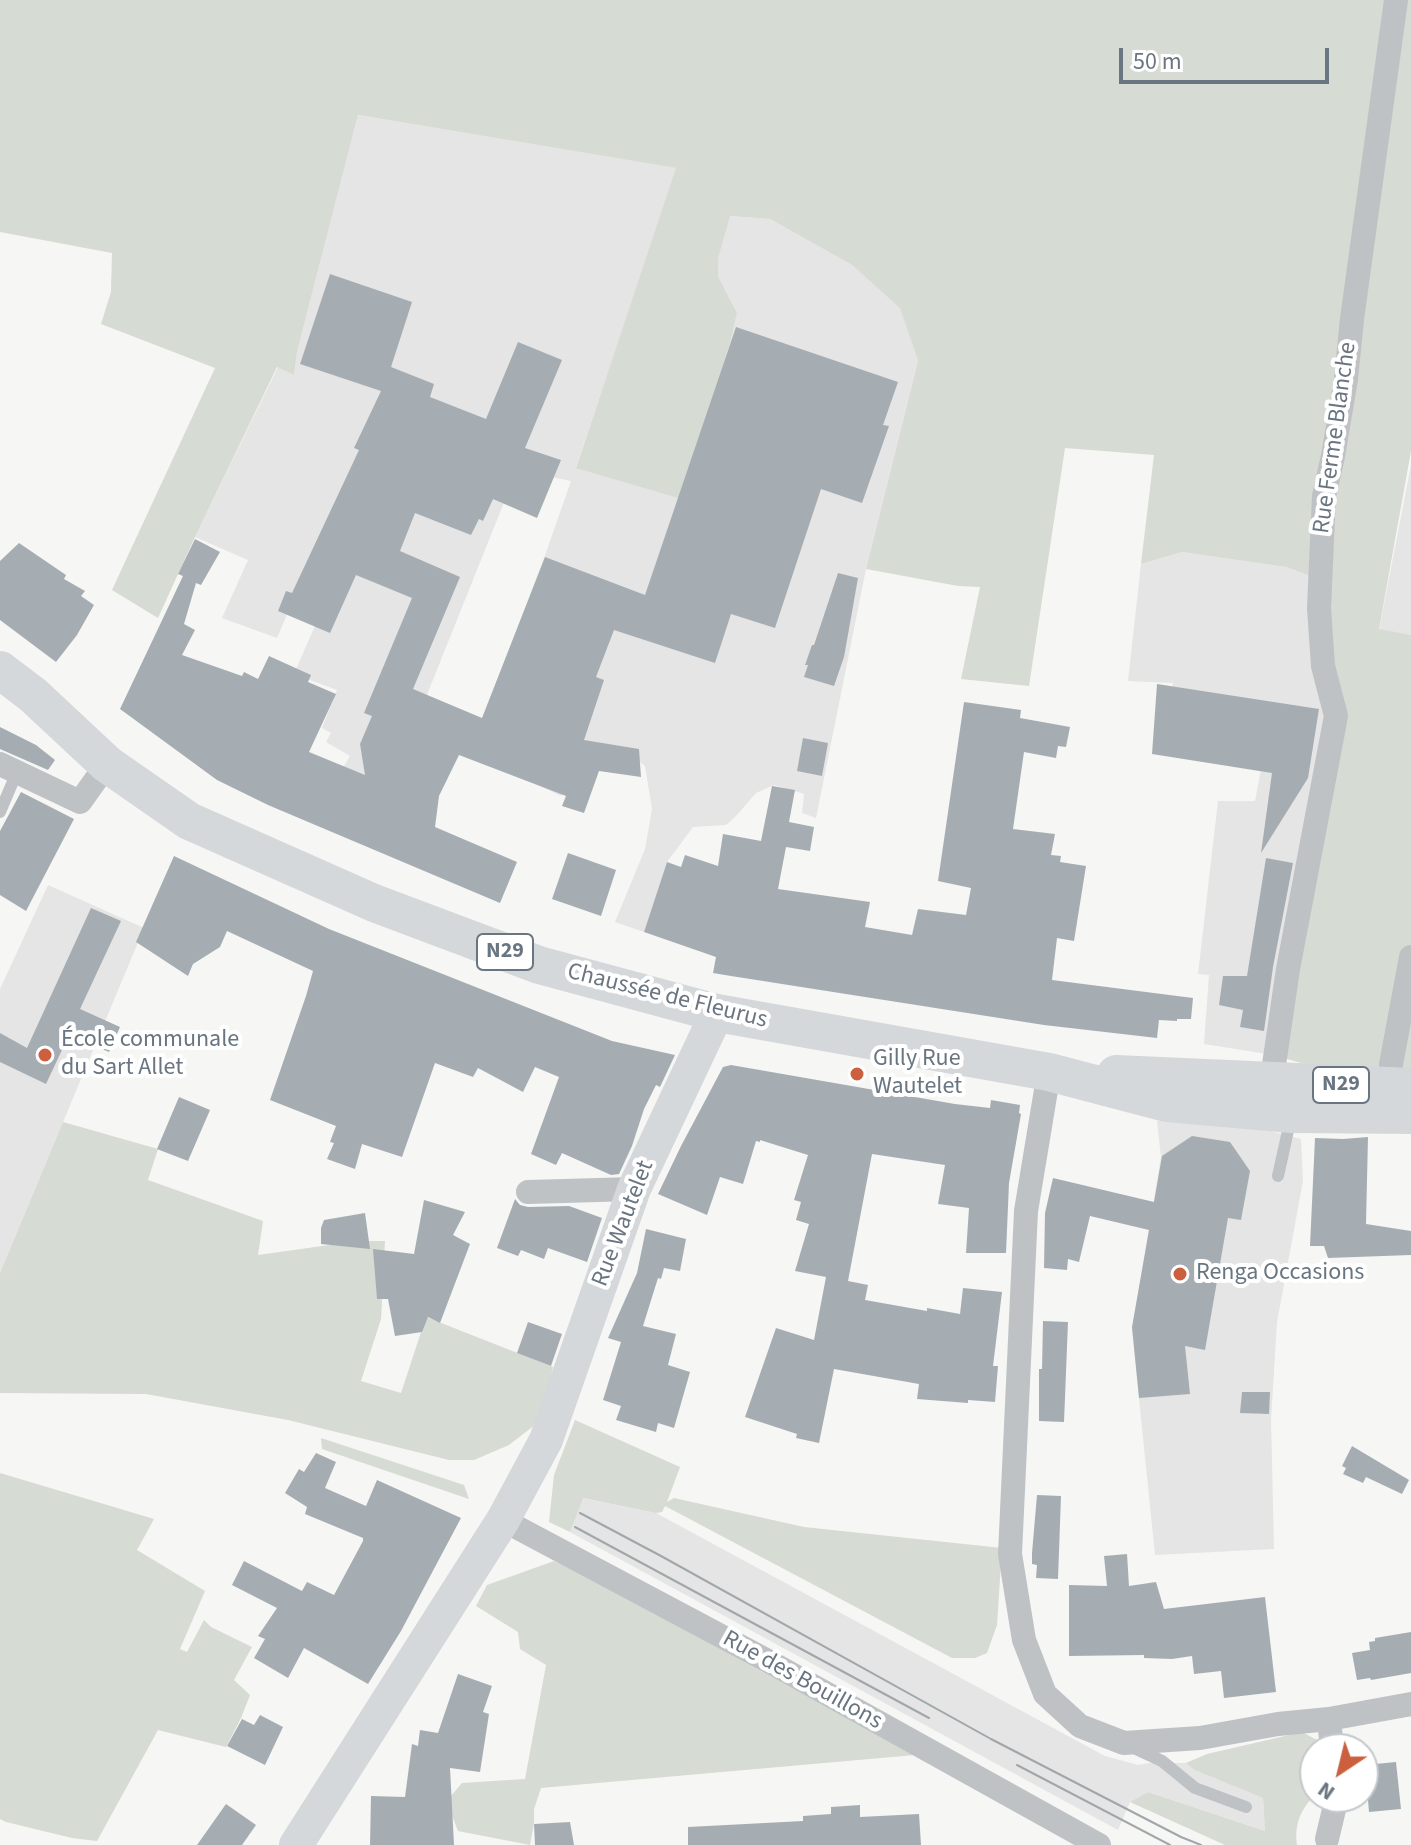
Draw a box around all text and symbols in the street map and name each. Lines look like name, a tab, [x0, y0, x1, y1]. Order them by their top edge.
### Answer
scale bar	[1123, 32, 1333, 82]
text: 50 m	[1133, 44, 1182, 79]
street label: Rue Ferme Blanche	[1308, 340, 1364, 536]
road number: N29	[477, 934, 533, 970]
street label: Chaussée de Fleurus	[564, 958, 770, 1036]
place label: École communale du Sart Allet	[61, 1027, 239, 1083]
marker: École communale du Sart Allet	[36, 1046, 54, 1064]
place label: Gilly Rue Wautelet	[873, 1046, 962, 1102]
marker: Gilly Rue Wautelet	[848, 1065, 866, 1083]
road number: N29	[1313, 1067, 1369, 1103]
street label: Rue Wautelet	[587, 1157, 661, 1291]
place label: Renga Occasions	[1196, 1260, 1364, 1288]
marker: Renga Occasions	[1171, 1265, 1189, 1283]
street label: Rue des Bouillons	[717, 1625, 887, 1737]
north arrow	[1299, 1733, 1379, 1813]
text: N	[1311, 1774, 1342, 1808]

